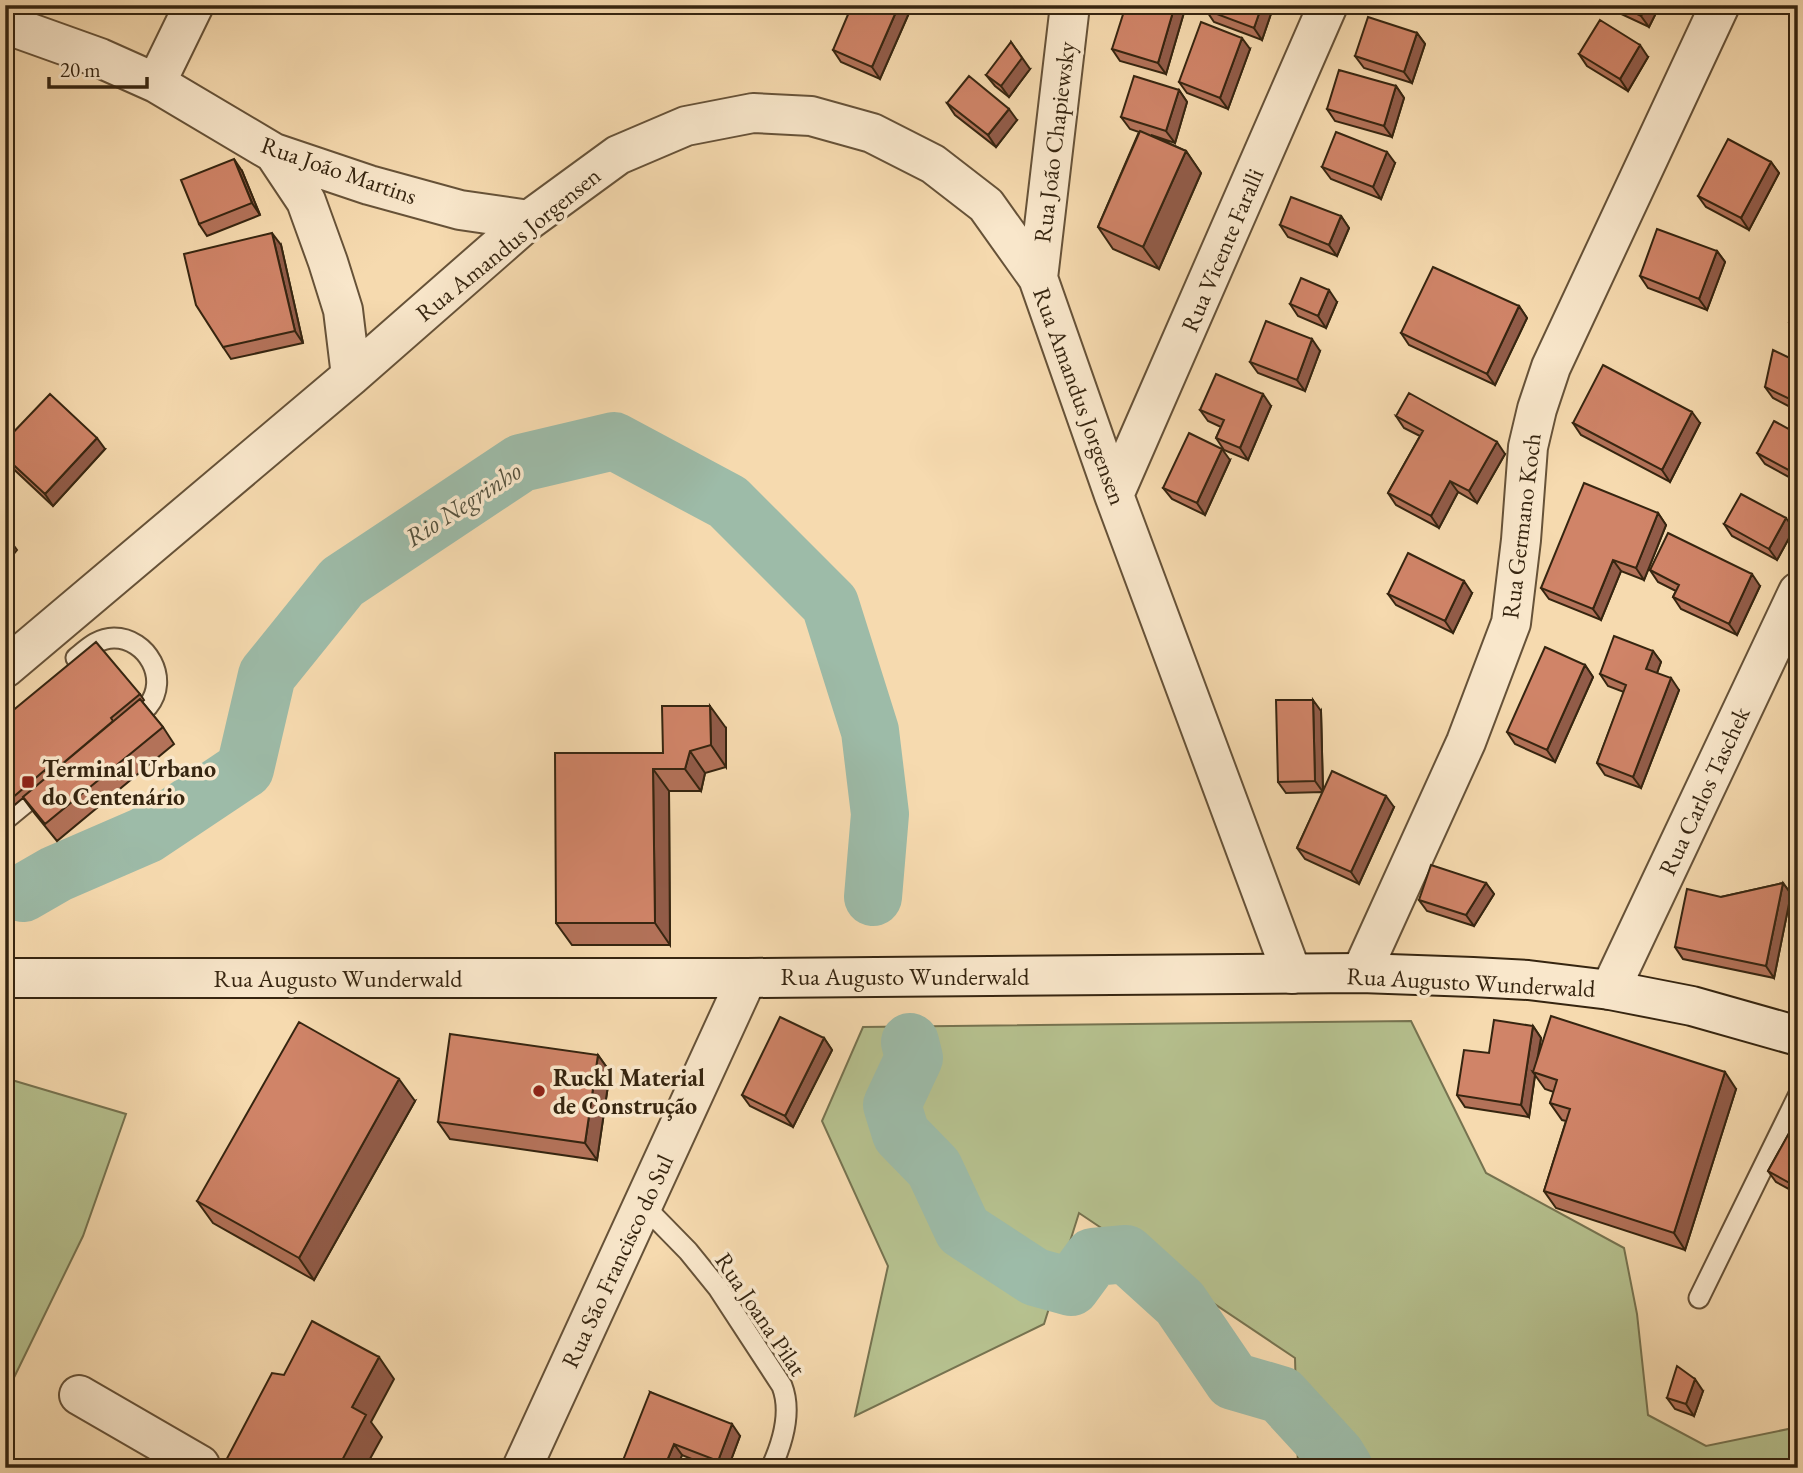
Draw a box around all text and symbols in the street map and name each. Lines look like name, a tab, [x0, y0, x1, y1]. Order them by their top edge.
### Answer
street label: Rua João Chapiewsky	[1026, 39, 1082, 244]
scale bar	[49, 46, 147, 90]
text: 20 m	[60, 56, 101, 83]
street label: Rua João Martins	[257, 129, 421, 211]
street label: Rua Amandus Jorgensen	[409, 160, 607, 328]
street label: Rua Vicente Faralli	[1174, 163, 1270, 337]
street label: Rua Amandus Jorgensen	[1026, 283, 1134, 509]
street label: Rua Germano Koch	[1494, 431, 1548, 621]
water label: Rio Negrinho	[398, 454, 528, 554]
street label: Rua Carlos Taschek	[1651, 701, 1757, 880]
place label: Terminal Urbano do Centenário	[42, 753, 216, 812]
marker: Terminal Urbano do Centenário	[20, 774, 36, 790]
street label: Rua Augusto Wunderwald	[1346, 960, 1597, 1004]
street label: Rua Augusto Wunderwald	[781, 961, 1030, 992]
street label: Rua Augusto Wunderwald	[214, 963, 463, 994]
place label: Ruckl Material de Construção	[553, 1062, 705, 1121]
marker: Ruckl Material de Construção	[531, 1083, 547, 1099]
street label: Rua São Francisco do Sul	[554, 1149, 680, 1373]
street label: Rua Joana Pilat	[708, 1246, 814, 1382]

